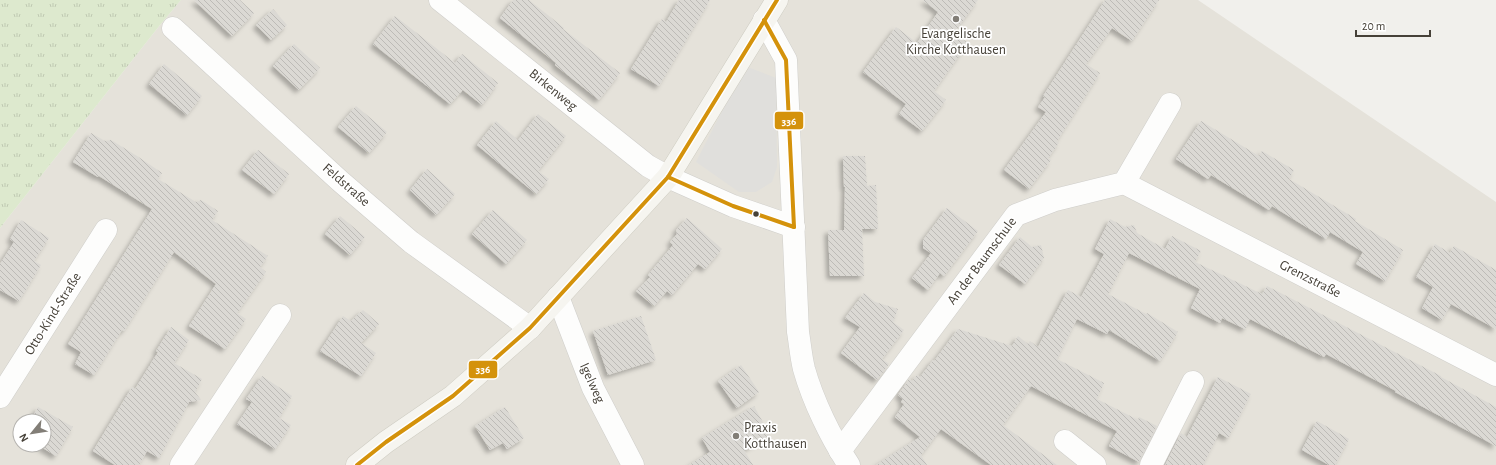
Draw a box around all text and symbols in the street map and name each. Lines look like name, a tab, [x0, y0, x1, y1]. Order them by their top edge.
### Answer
scale bar	[1356, 12, 1430, 38]
marker: Evangelische Kirche Kotthausen	[951, 14, 961, 24]
text: 20 m	[1362, 20, 1385, 32]
place label: Evangelische Kirche Kotthausen	[906, 27, 1006, 57]
street label: Birkenweg	[526, 67, 580, 114]
line badge: 336	[774, 111, 804, 130]
text: 336	[782, 116, 796, 127]
street label: Feldstraße	[320, 161, 372, 209]
unlabelled marker	[751, 209, 761, 219]
street label: An der Baumschule	[945, 215, 1019, 307]
street label: Grenzstraße	[1277, 258, 1343, 300]
street label: Otto-Kind-Straße	[22, 270, 84, 358]
line badge: 336	[468, 360, 498, 379]
street label: Igelweg	[577, 361, 607, 405]
text: 336	[476, 364, 490, 375]
north arrow	[12, 413, 52, 453]
place label: Praxis Kotthausen	[744, 421, 807, 451]
marker: Praxis Kotthausen	[731, 431, 741, 441]
text: N	[17, 432, 30, 444]

